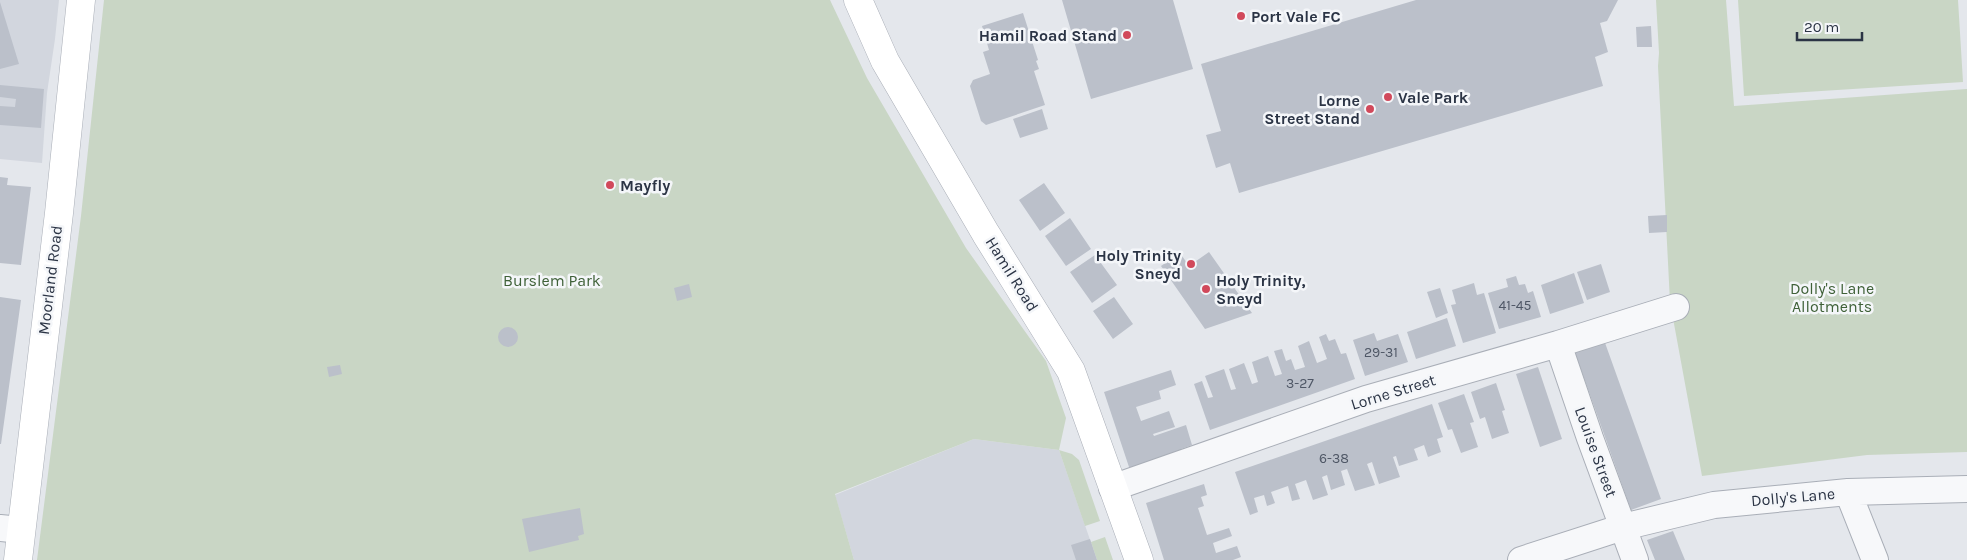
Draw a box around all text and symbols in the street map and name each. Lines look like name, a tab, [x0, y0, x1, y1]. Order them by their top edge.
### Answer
place label: Port Vale FC	[1251, 7, 1341, 26]
marker: Port Vale FC	[1235, 10, 1247, 22]
scale bar	[1797, 10, 1862, 42]
text: 20 m	[1804, 18, 1839, 36]
place label: Hamil Road Stand	[979, 26, 1117, 45]
marker: Hamil Road Stand	[1121, 29, 1133, 41]
place label: Vale Park	[1398, 88, 1469, 107]
place label: Lorne Street Stand	[1264, 91, 1360, 128]
marker: Vale Park	[1382, 91, 1394, 103]
marker: Lorne Street Stand	[1364, 103, 1376, 115]
place label: Mayfly	[620, 176, 670, 195]
marker: Mayfly	[604, 179, 616, 191]
street label: Moorland Road	[34, 224, 66, 336]
street label: Hamil Road	[982, 233, 1042, 315]
place label: Holy Trinity Sneyd	[1095, 246, 1181, 283]
marker: Holy Trinity Sneyd	[1185, 258, 1197, 270]
park label: Burslem Park	[503, 271, 601, 290]
place label: Holy Trinity, Sneyd	[1216, 271, 1306, 308]
park label: Dolly's Lane Allotments	[1790, 279, 1874, 316]
marker: Holy Trinity, Sneyd	[1200, 283, 1212, 295]
house number: 41-45	[1498, 297, 1532, 314]
house number: 29-31	[1364, 344, 1398, 361]
street label: Lorne Street	[1348, 370, 1438, 414]
house number: 3-27	[1286, 375, 1314, 392]
street label: Louise Street	[1571, 404, 1621, 500]
house number: 6-38	[1319, 450, 1349, 467]
street label: Dolly's Lane	[1750, 484, 1836, 510]

